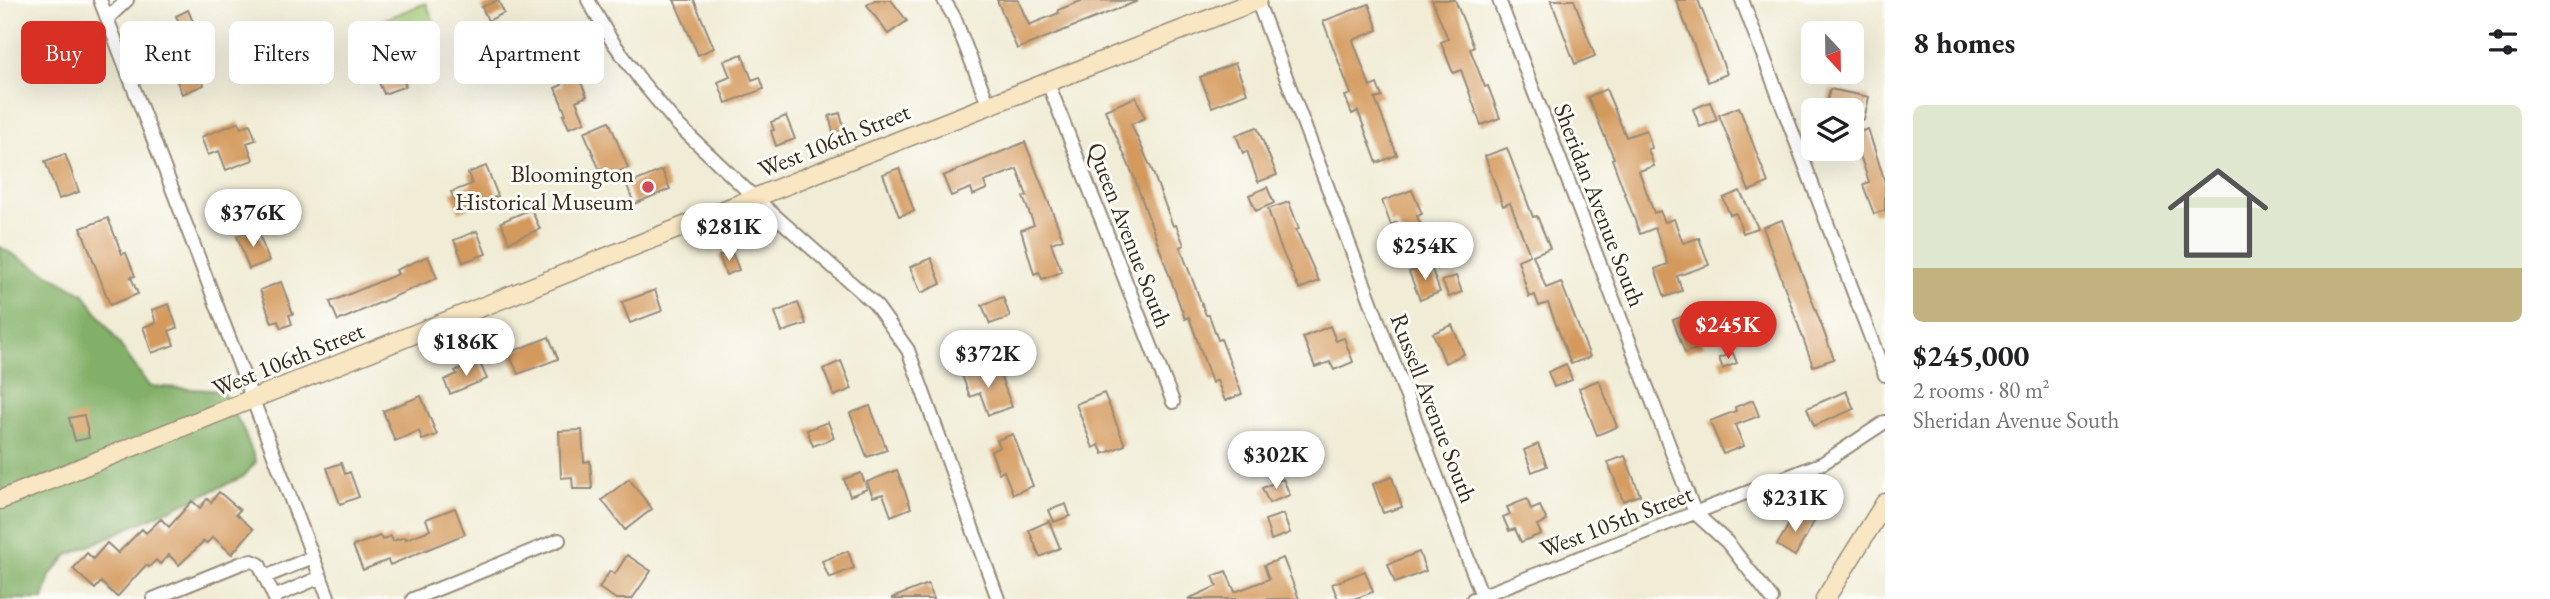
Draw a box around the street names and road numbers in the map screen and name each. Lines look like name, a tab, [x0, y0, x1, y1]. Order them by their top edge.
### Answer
street label: West 106th Street	[754, 95, 915, 185]
street label: Sheridan Avenue South	[1547, 99, 1653, 311]
street label: Queen Avenue South	[1080, 138, 1180, 332]
street label: Russell Avenue South	[1384, 309, 1484, 507]
street label: West 106th Street	[208, 314, 369, 404]
street label: West 105th Street	[1535, 478, 1697, 564]

